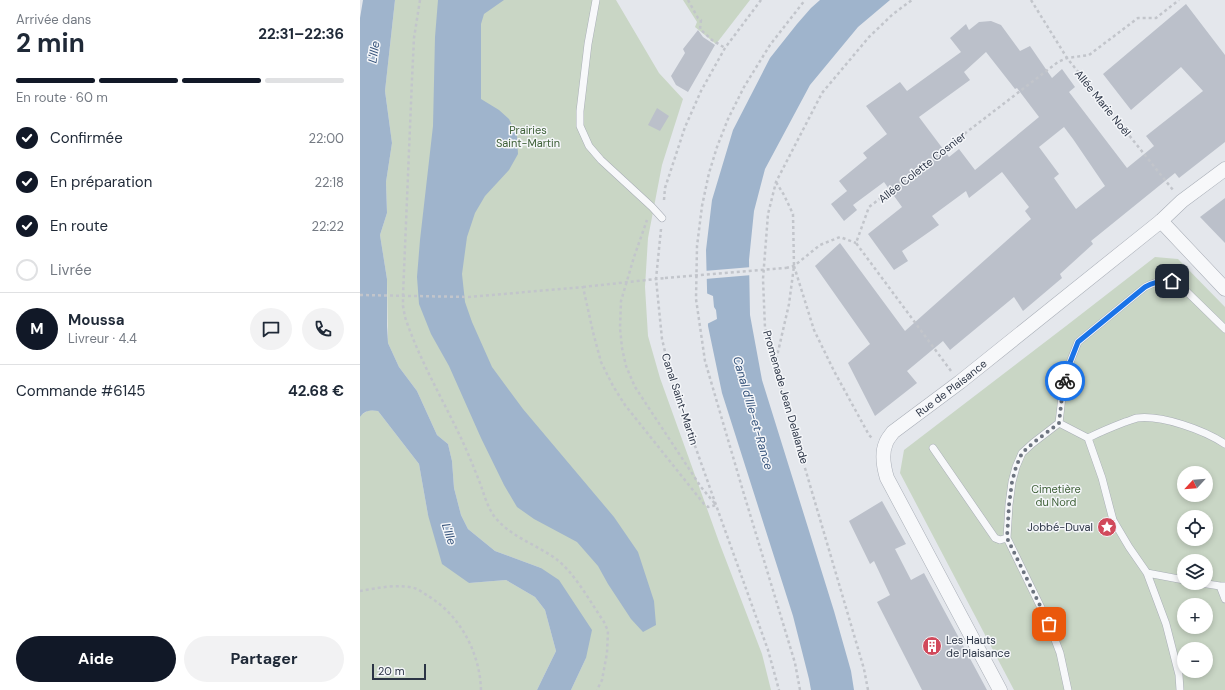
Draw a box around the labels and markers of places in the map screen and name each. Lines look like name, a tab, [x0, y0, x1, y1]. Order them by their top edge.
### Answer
pin	[1155, 264, 1189, 298]
place icon: Jobbé-Duval	[1096, 516, 1118, 538]
place label: Jobbé-Duval	[1027, 520, 1093, 534]
pin	[1032, 607, 1066, 641]
place label: Les Hauts de Plaisance	[946, 633, 1010, 660]
building icon: Les Hauts de Plaisance	[921, 635, 943, 657]

